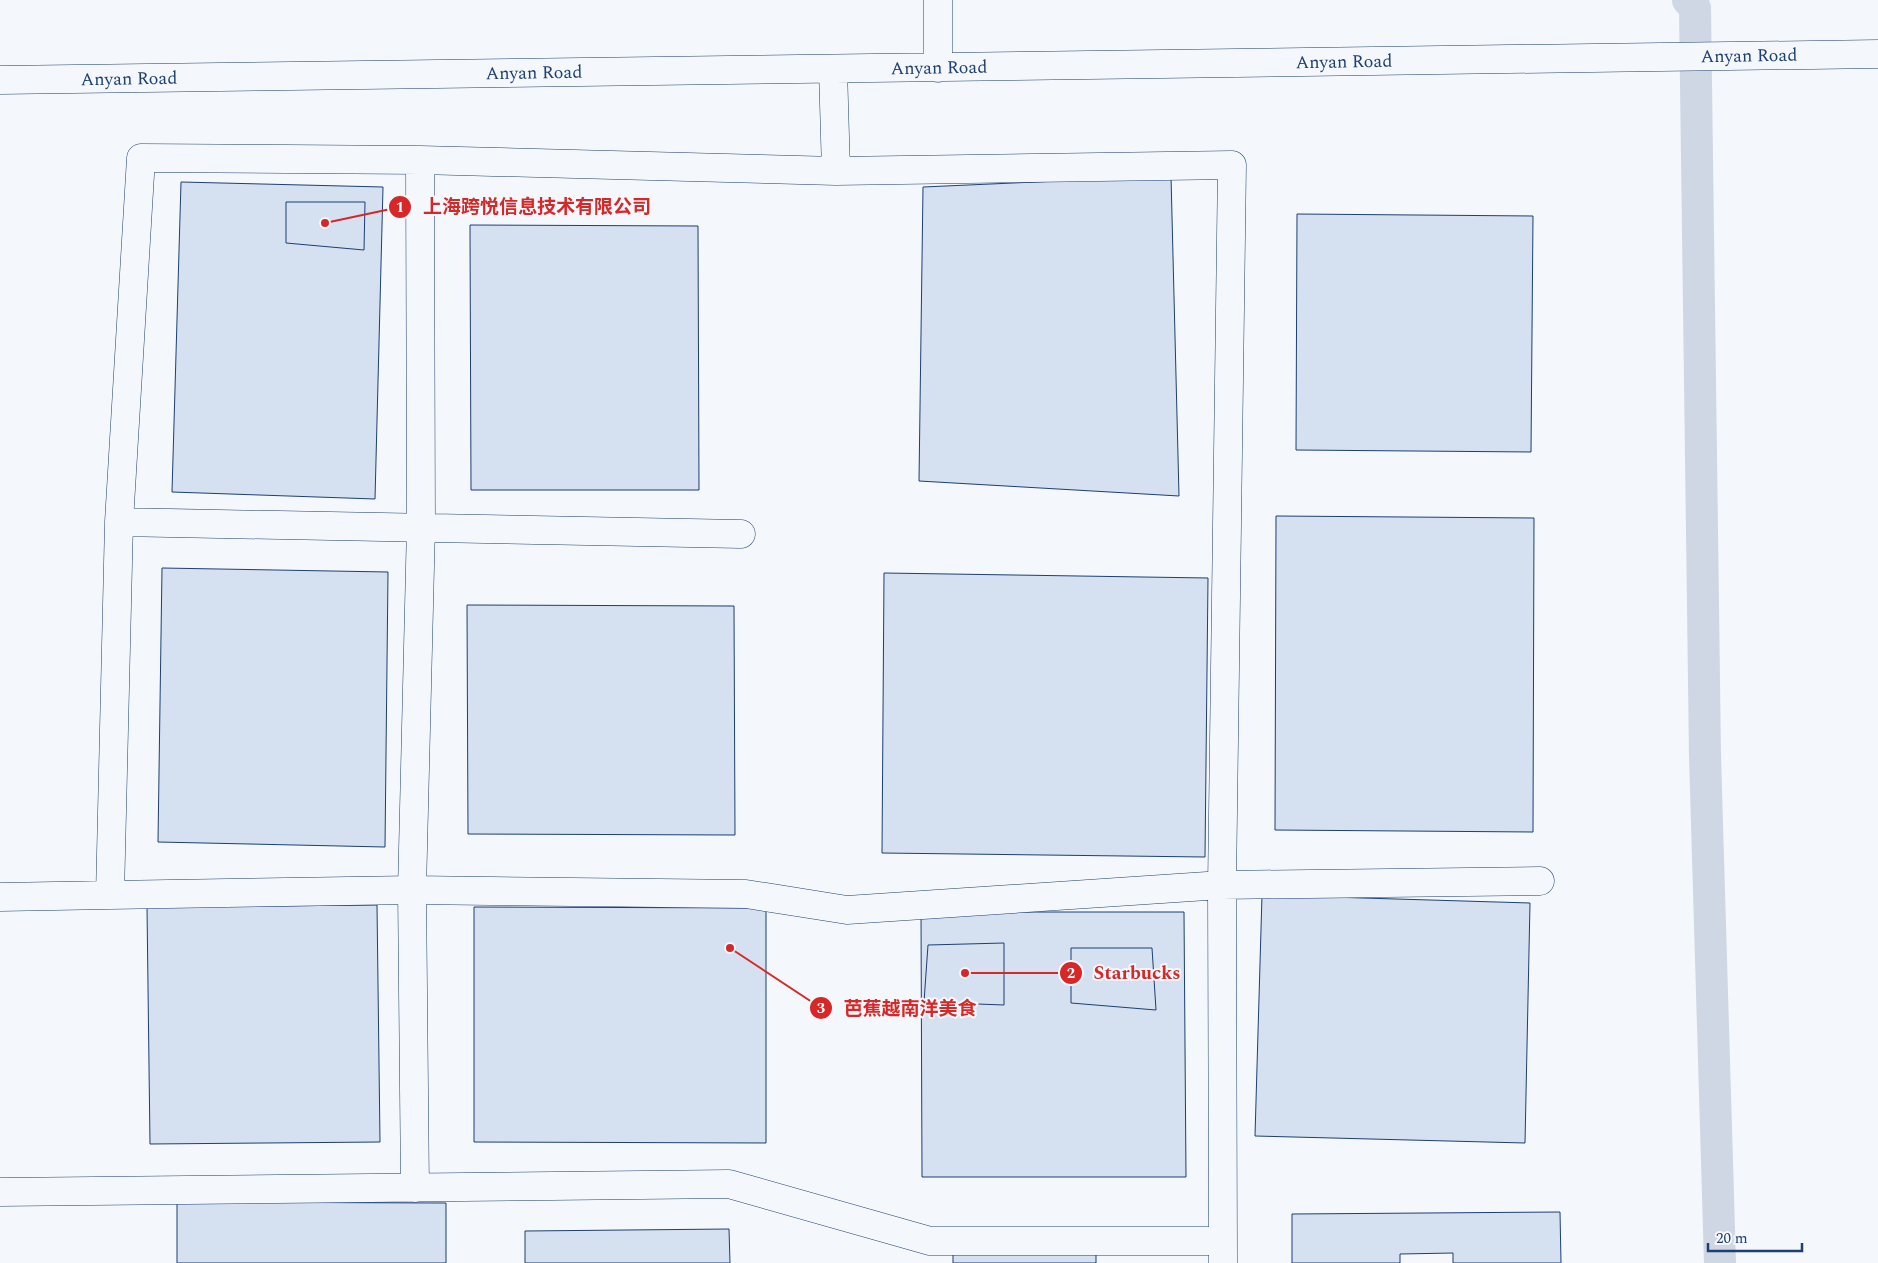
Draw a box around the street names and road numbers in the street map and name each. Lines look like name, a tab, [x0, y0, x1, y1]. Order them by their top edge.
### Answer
street label: Anyan Road	[1700, 42, 1798, 70]
street label: Anyan Road	[1295, 48, 1393, 76]
street label: Anyan Road	[890, 54, 988, 82]
street label: Anyan Road	[485, 59, 583, 87]
street label: Anyan Road	[80, 65, 178, 93]

